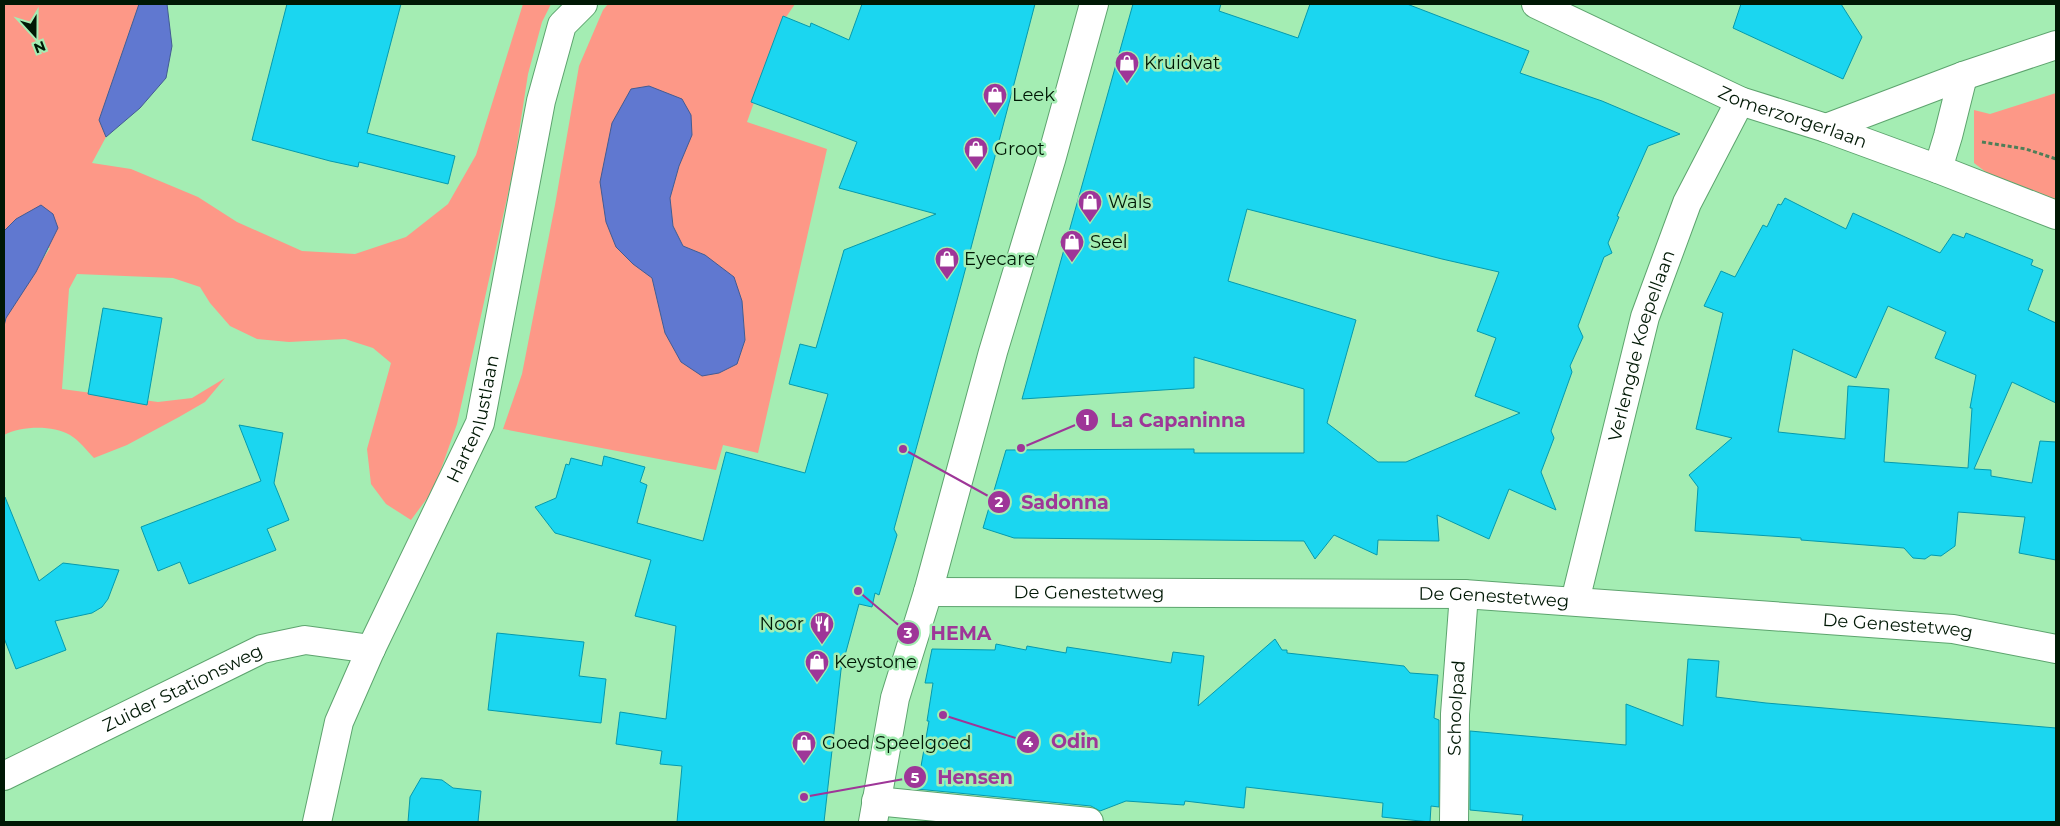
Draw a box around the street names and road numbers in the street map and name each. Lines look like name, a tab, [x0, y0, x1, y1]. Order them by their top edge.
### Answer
street label: Zomerzorgerlaan	[1715, 81, 1870, 153]
street label: Verlengde Koepellaan	[1604, 247, 1680, 444]
street label: Hartenlustlaan	[442, 353, 504, 486]
street label: De Genestetweg	[1014, 581, 1164, 604]
street label: De Genestetweg	[1419, 583, 1570, 612]
street label: De Genestetweg	[1822, 609, 1975, 644]
street label: Zuider Stationsweg	[99, 640, 266, 737]
street label: Schoolpad	[1444, 659, 1470, 756]

